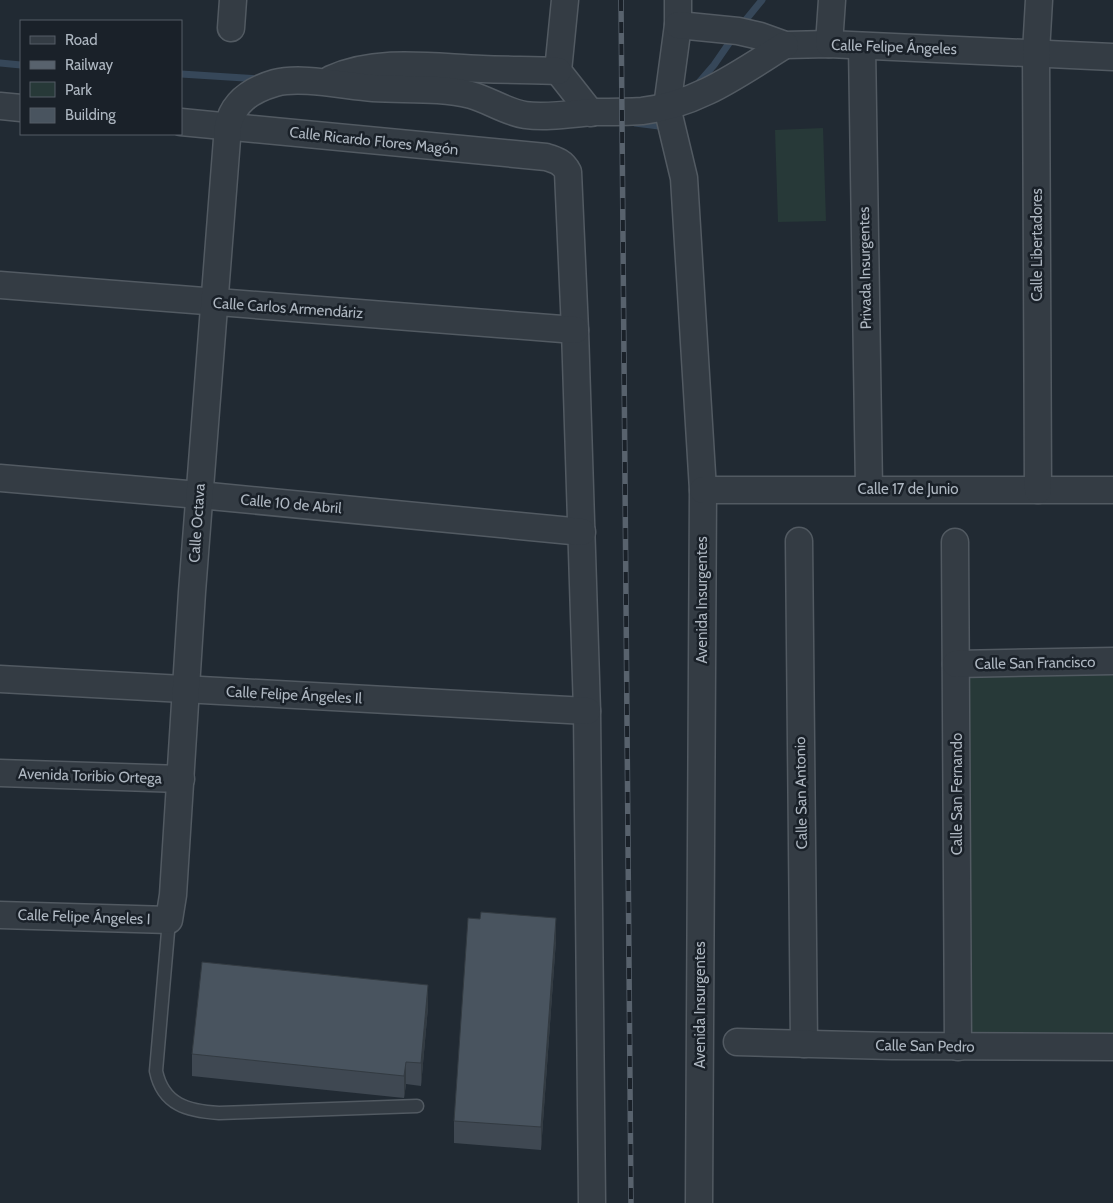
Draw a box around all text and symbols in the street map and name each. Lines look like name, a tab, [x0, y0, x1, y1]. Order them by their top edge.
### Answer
legend	[20, 20, 182, 135]
text: Road	[65, 31, 98, 49]
street label: Calle Felipe Ángeles	[831, 35, 957, 58]
text: Railway	[65, 56, 114, 74]
text: Park	[65, 81, 92, 99]
text: Building	[65, 106, 116, 124]
street label: Calle Ricardo Flores Magón	[289, 123, 459, 159]
street label: Calle Libertadores	[1028, 188, 1046, 302]
street label: Privada Insurgentes	[855, 206, 875, 330]
street label: Calle Carlos Armendáriz	[212, 294, 364, 322]
street label: Calle 17 de Junio	[857, 480, 959, 498]
street label: Calle Octava	[185, 482, 209, 563]
street label: Calle 10 de Abril	[240, 491, 343, 517]
street label: Avenida Insurgentes	[693, 536, 711, 664]
street label: Calle San Francisco	[974, 653, 1096, 673]
street label: Calle Felipe Ángeles Il	[226, 681, 363, 708]
street label: Calle San Fernando	[948, 733, 966, 855]
street label: Calle San Antonio	[791, 736, 811, 850]
street label: Avenida Toribio Ortega	[18, 764, 163, 788]
street label: Calle Felipe Ángeles I	[17, 905, 151, 928]
street label: Avenida Insurgentes	[691, 941, 709, 1069]
street label: Calle San Pedro	[875, 1036, 975, 1056]

